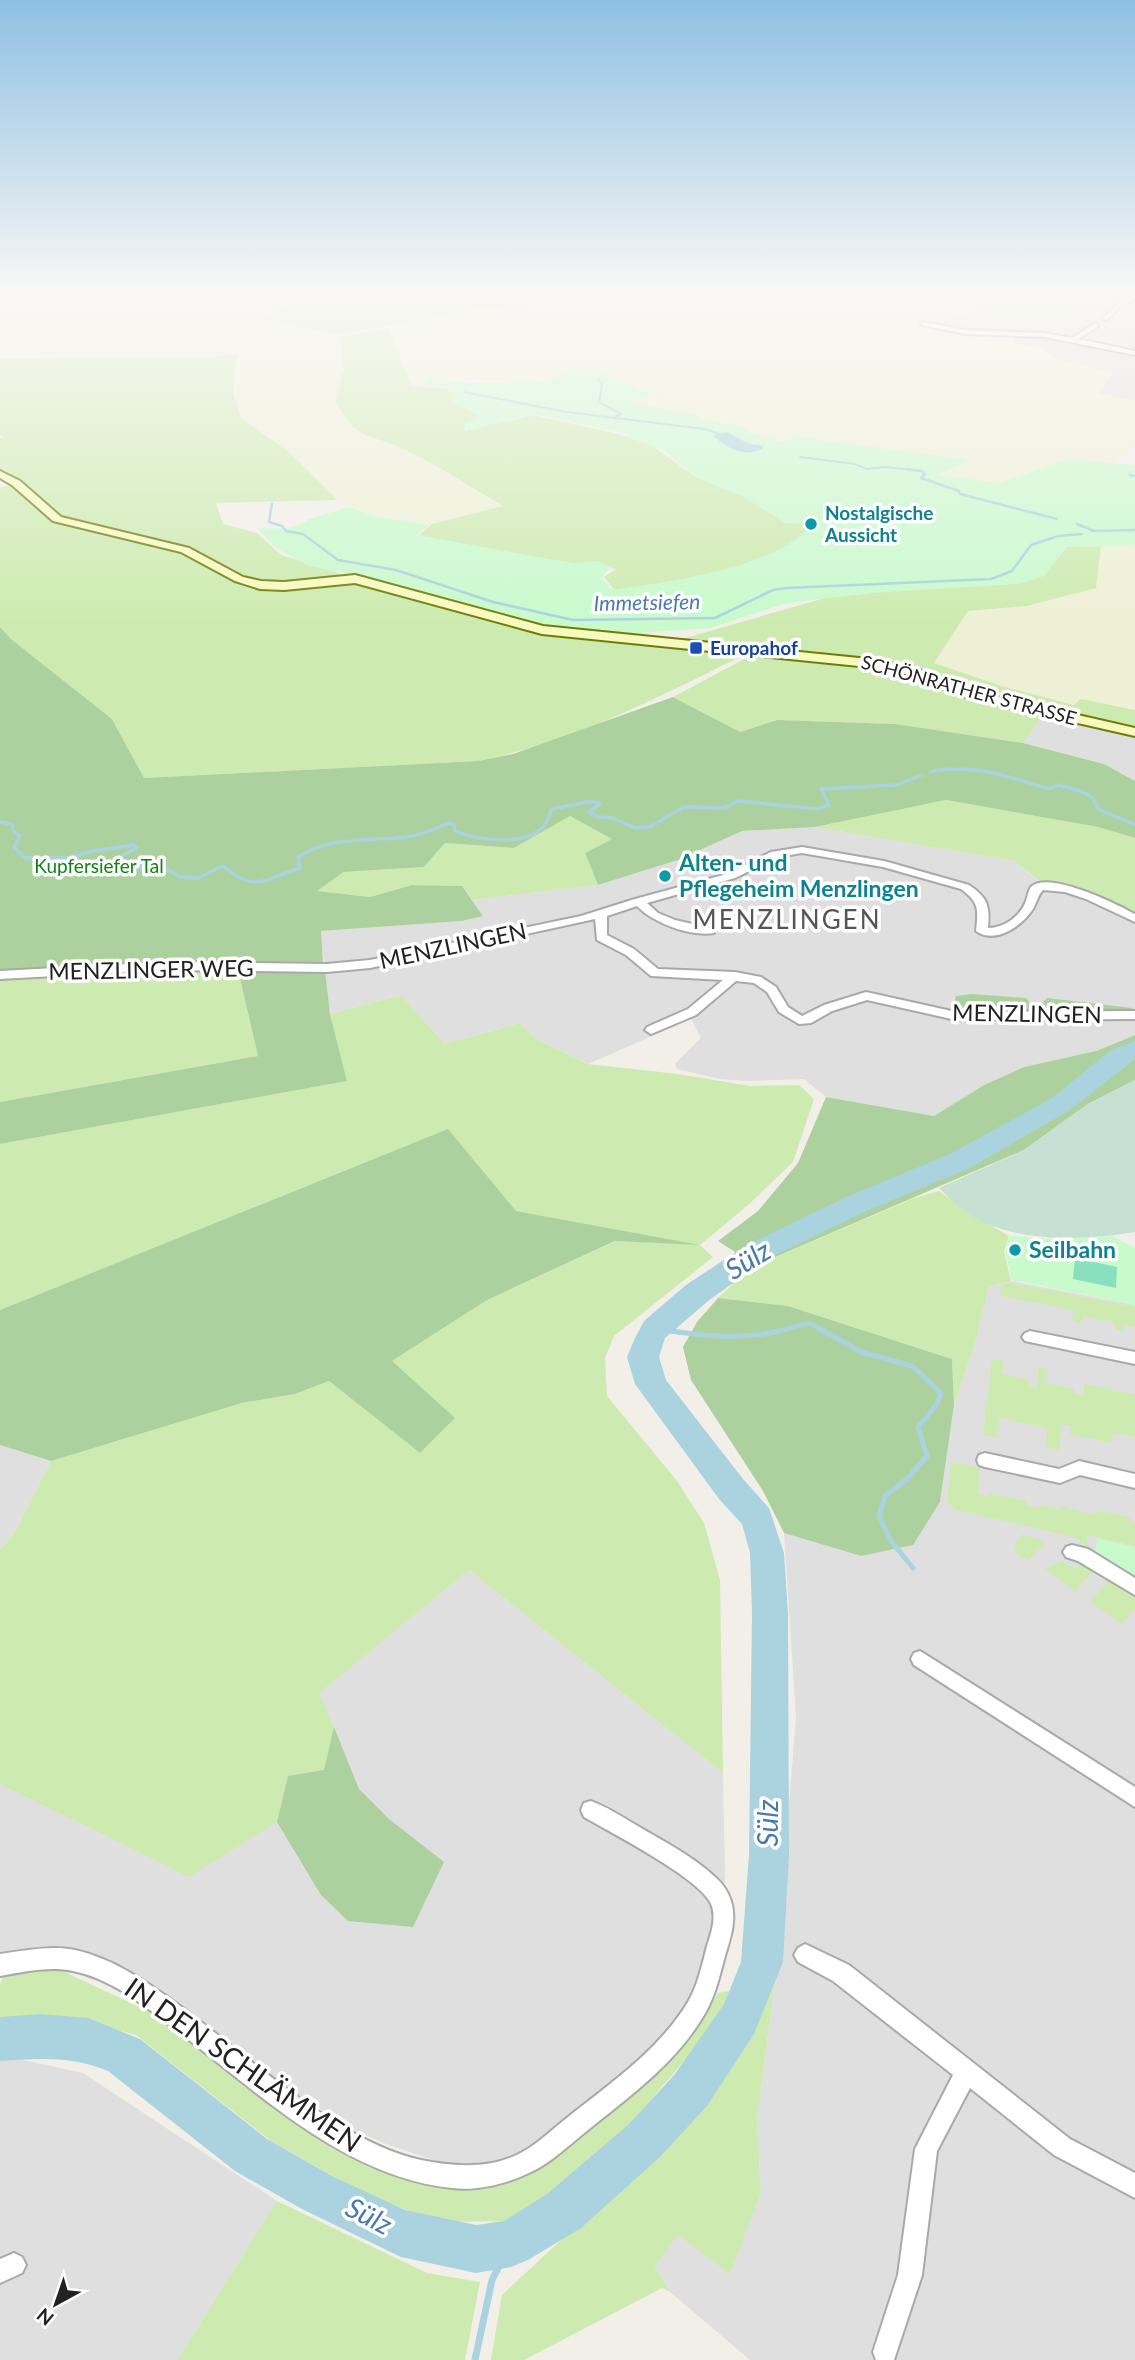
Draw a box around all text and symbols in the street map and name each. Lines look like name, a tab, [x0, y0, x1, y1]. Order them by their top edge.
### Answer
place label: Nostalgische Aussicht	[824, 501, 933, 546]
marker: Nostalgische Aussicht	[803, 516, 819, 532]
water label: Immetsiefen	[593, 588, 701, 615]
place label: Europahof	[710, 636, 798, 659]
marker: Europahof	[688, 640, 704, 656]
street label: SCHÖNRATHER STRASSE	[859, 650, 1079, 729]
place label: Alten- und Pflegeheim Menzlingen	[678, 848, 919, 902]
park label: Kupfersiefer Tal	[34, 854, 164, 877]
marker: Alten- und Pflegeheim Menzlingen	[657, 868, 673, 884]
district label: MENZLINGEN	[692, 903, 882, 935]
street label: MENZLINGEN	[377, 916, 529, 974]
street label: MENZLINGER WEG	[48, 953, 254, 985]
street label: MENZLINGEN	[952, 998, 1102, 1028]
water label: Sülz	[719, 1232, 776, 1286]
place label: Seilbahn	[1029, 1235, 1116, 1263]
marker: Seilbahn	[1007, 1242, 1023, 1258]
water label: Sülz	[750, 1799, 784, 1846]
street label: IN DEN SCHLÄMMEN	[119, 1970, 368, 2159]
water label: Sülz	[341, 2189, 398, 2241]
north arrow	[21, 2269, 91, 2339]
text: N	[32, 2304, 58, 2331]

